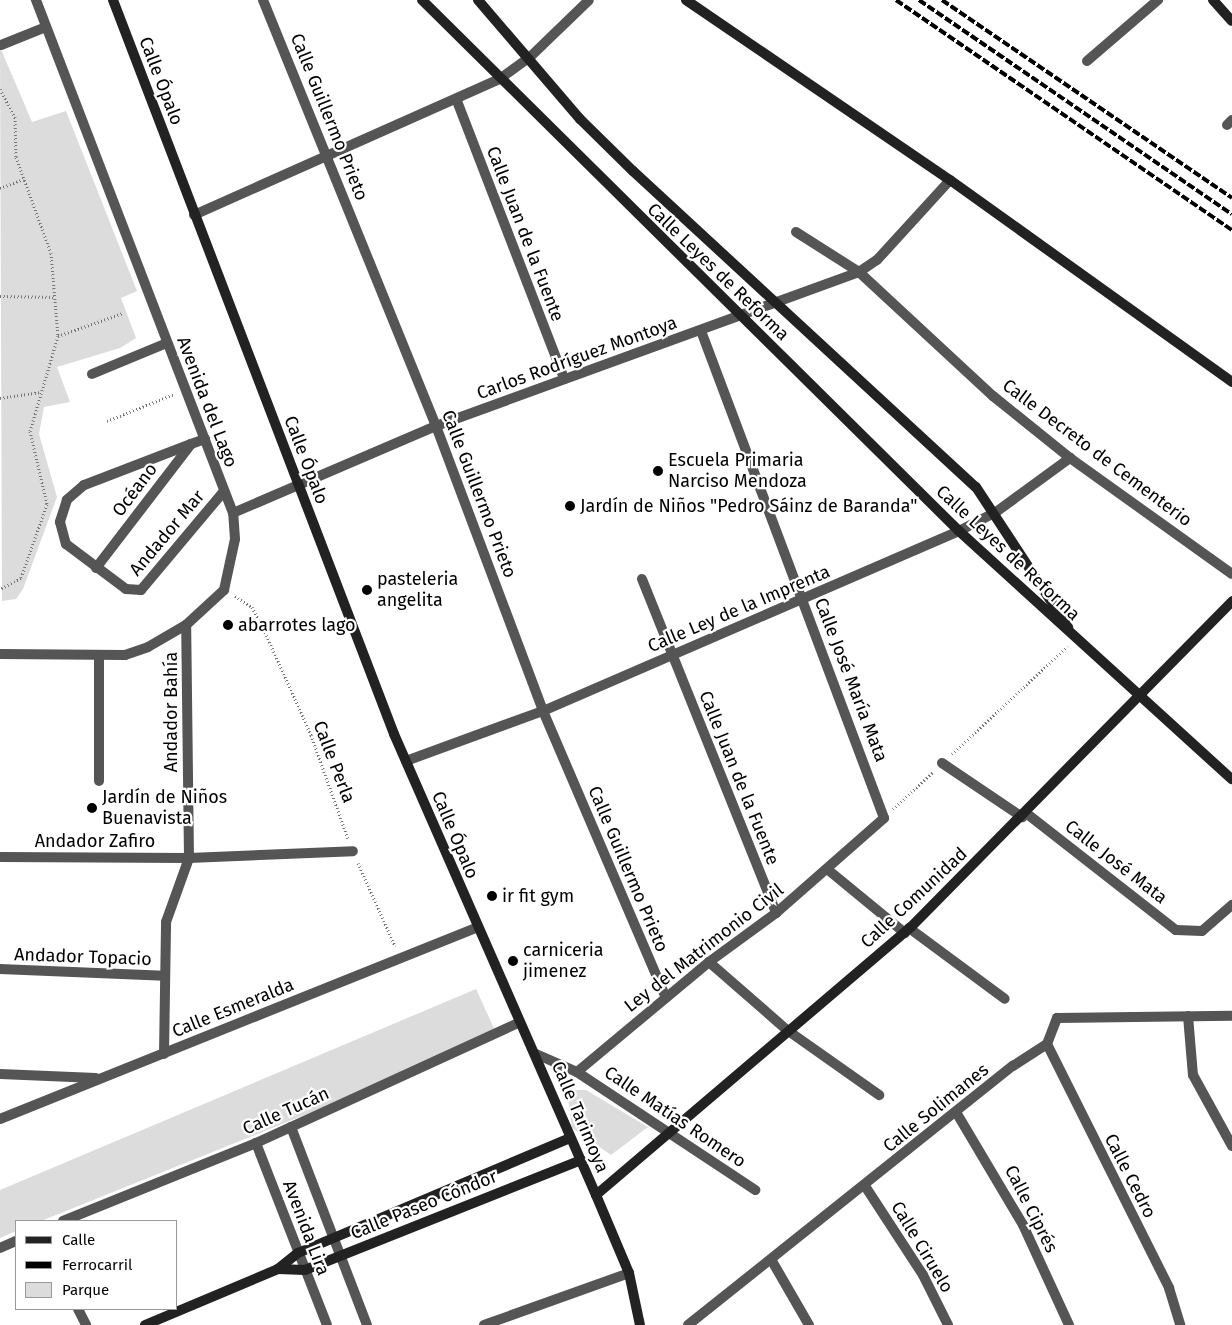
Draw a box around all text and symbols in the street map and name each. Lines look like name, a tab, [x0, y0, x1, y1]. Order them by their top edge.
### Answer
street label: Calle Guillermo Prieto	[286, 30, 372, 204]
street label: Calle Ópalo	[134, 34, 188, 128]
street label: Calle Juan de la Fuente	[482, 143, 568, 325]
street label: Calle Leyes de Reforma	[643, 199, 793, 345]
street label: Carlos Rodríguez Montoya	[474, 312, 680, 404]
street label: Avenida del Lago	[172, 333, 242, 471]
street label: Calle Decreto de Cementerio	[998, 375, 1196, 531]
street label: Calle Guillermo Prieto	[437, 407, 521, 581]
street label: Calle Ópalo	[279, 413, 333, 507]
place label: Escuela Primaria Narciso Mendoza	[668, 450, 807, 492]
street label: Océano	[108, 459, 162, 521]
marker: Escuela Primaria Narciso Mendoza	[652, 465, 664, 477]
street label: Calle Leyes de Reforma	[932, 481, 1084, 625]
street label: Andador Mar	[125, 486, 209, 580]
place label: Jardín de Niños "Pedro Sáinz de Baranda"	[580, 495, 918, 517]
marker: Jardín de Niños "Pedro Sáinz de Baranda"	[564, 500, 576, 512]
street label: Calle Ley de la Imprenta	[645, 561, 833, 657]
place label: pasteleria angelita	[377, 569, 458, 612]
marker: pasteleria angelita	[361, 584, 373, 596]
street label: Calle José María Mata	[810, 595, 892, 765]
place label: abarrotes lago	[238, 614, 356, 636]
marker: abarrotes lago	[222, 619, 234, 631]
street label: Andador Bahía	[160, 652, 182, 772]
street label: Calle Juan de la Fuente	[694, 688, 784, 868]
street label: Calle Perla	[308, 718, 360, 806]
street label: Calle Guillermo Prieto	[583, 783, 673, 955]
place label: Jardín de Niños Buenavista	[102, 787, 227, 830]
street label: Calle Ópalo	[427, 788, 483, 882]
marker: Jardín de Niños Buenavista	[86, 802, 98, 814]
street label: Calle José Mata	[1061, 815, 1171, 909]
street label: Andador Zafiro	[35, 830, 155, 852]
street label: Calle Comunidad	[856, 843, 972, 953]
street label: Ley del Matrimonio Civil	[620, 879, 788, 1017]
place label: ir fit gym	[502, 885, 574, 907]
marker: ir fit gym	[486, 890, 498, 902]
place label: carniceria jimenez	[523, 940, 604, 982]
street label: Andador Topacio	[14, 944, 152, 970]
marker: carniceria jimenez	[507, 955, 519, 967]
street label: Calle Esmeralda	[169, 974, 297, 1042]
street label: Calle Tarimoya	[547, 1058, 613, 1176]
street label: Calle Solimanes	[879, 1059, 993, 1157]
street label: Calle Matías Romero	[600, 1062, 750, 1172]
street label: Calle Tucán	[239, 1082, 333, 1140]
street label: Calle Cedro	[1100, 1130, 1160, 1222]
street label: Calle Ciprés	[1000, 1162, 1062, 1256]
street label: Calle Paseo Cóndor	[348, 1166, 500, 1244]
street label: Avenida Lira	[278, 1177, 334, 1279]
street label: Calle Ciruelo	[886, 1197, 958, 1297]
legend	[15, 1220, 178, 1310]
text: Calle	[62, 1231, 95, 1249]
text: Ferrocarril	[62, 1256, 132, 1274]
text: Parque	[62, 1281, 109, 1299]

